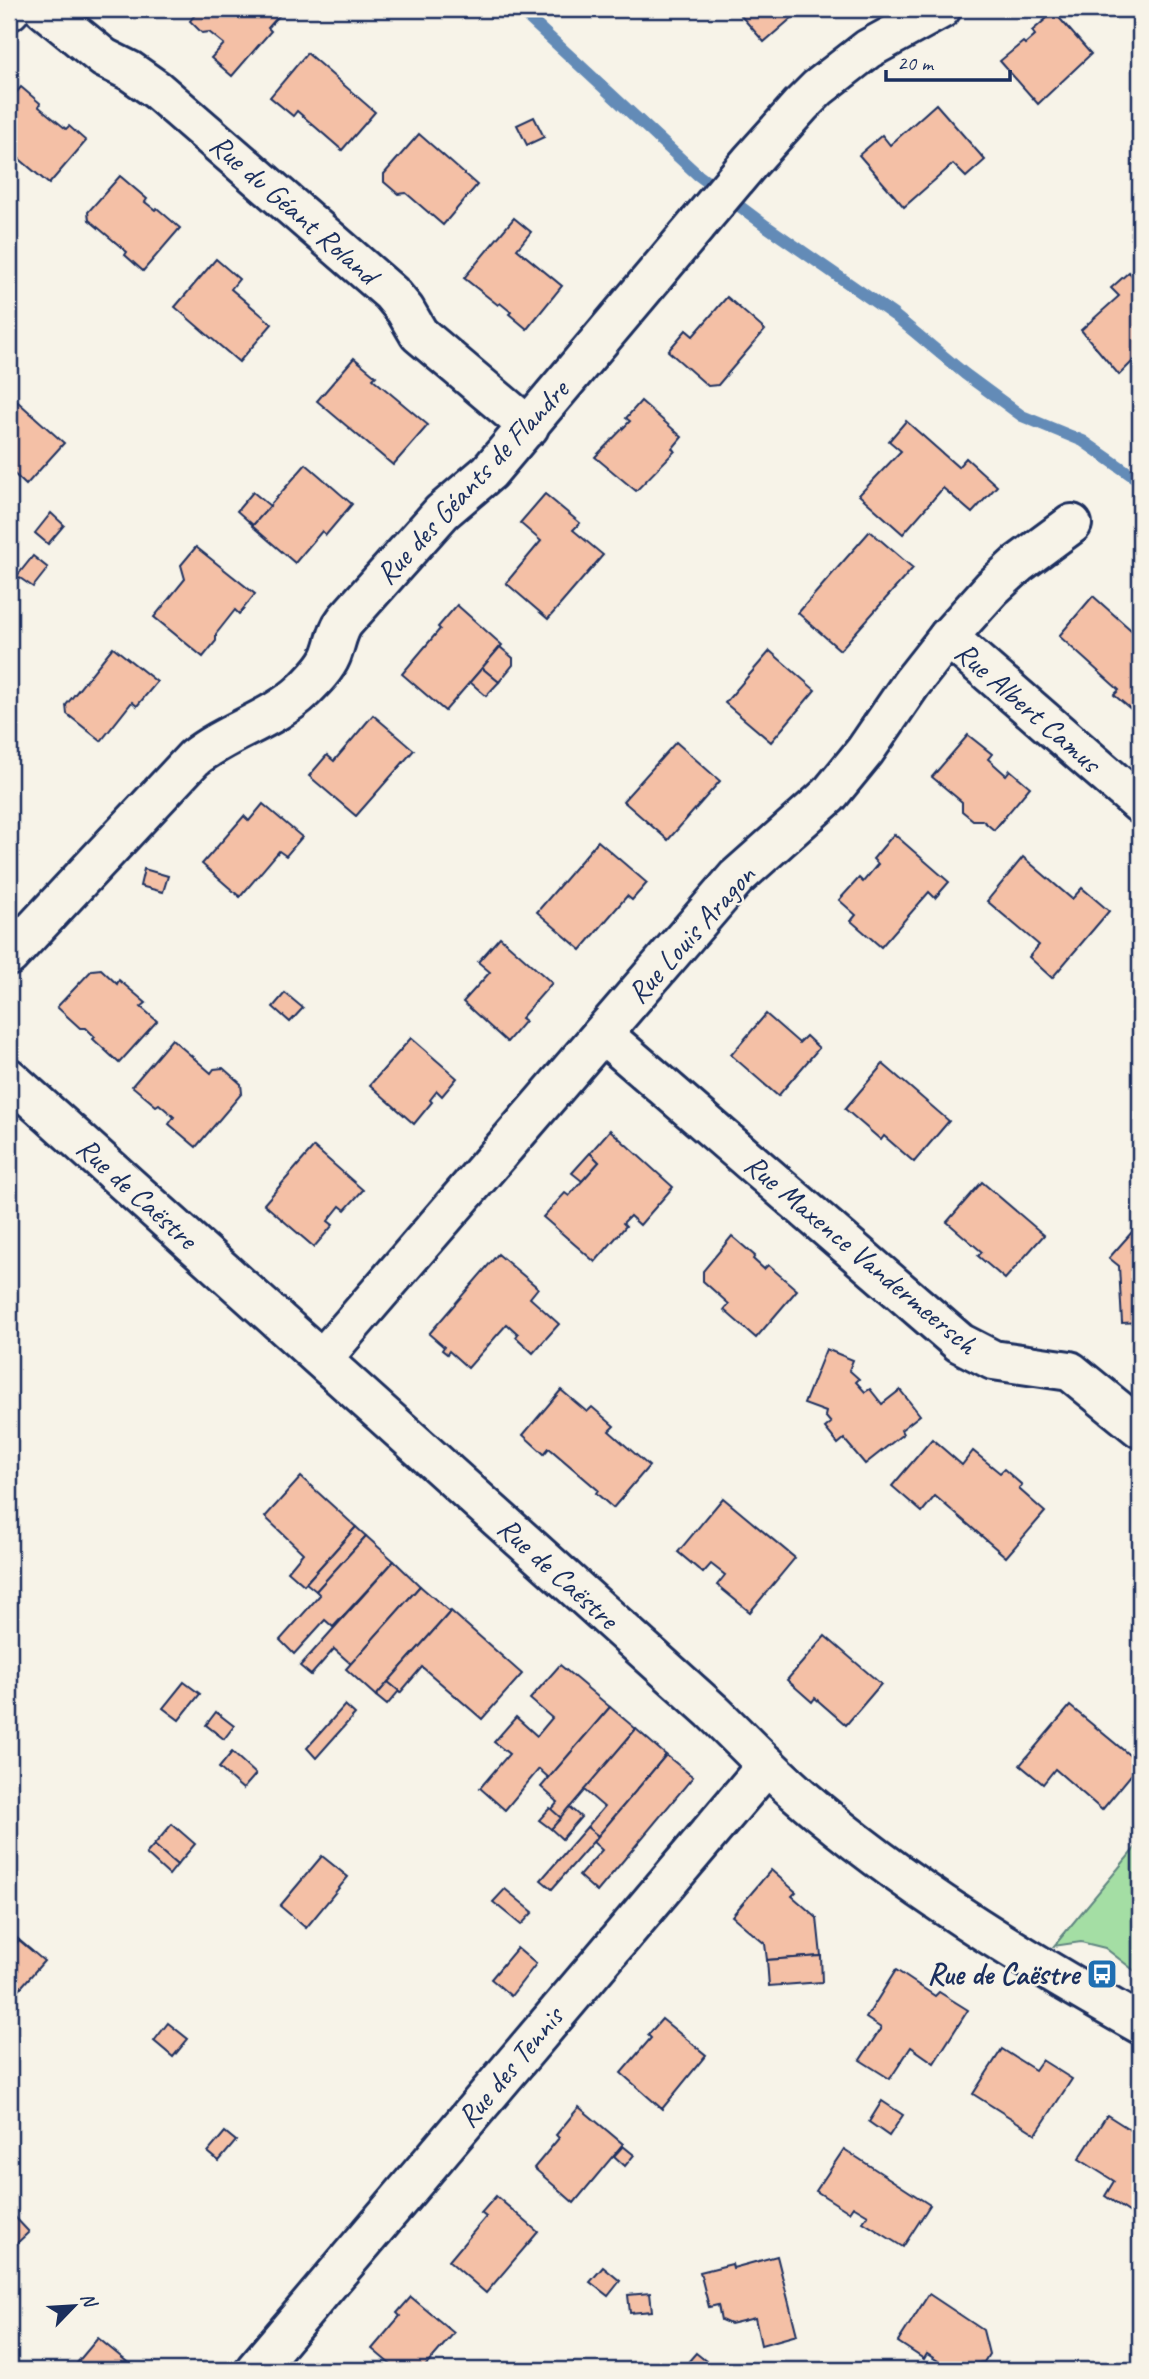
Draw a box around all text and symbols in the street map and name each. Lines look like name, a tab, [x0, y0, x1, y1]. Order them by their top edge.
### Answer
scale bar	[886, 38, 1011, 82]
text: 20 m	[897, 50, 935, 76]
street label: Rue du Géant Roland	[202, 126, 389, 295]
street label: Rue des Géants de Flandre	[367, 370, 578, 592]
street label: Rue Albert Camus	[947, 633, 1111, 783]
street label: Rue Louis Aragon	[619, 856, 764, 1011]
street label: Rue de Caëstre	[69, 1129, 207, 1259]
street label: Rue Maxence Vandermeersch	[737, 1145, 986, 1363]
street label: Rue de Caëstre	[490, 1509, 628, 1639]
place label: Rue de Caëstre	[927, 1955, 1082, 1993]
bus stop icon: Rue de Caëstre	[1085, 1957, 1119, 1991]
street label: Rue des Tennis	[449, 1997, 573, 2135]
north arrow	[38, 2270, 108, 2340]
text: N	[75, 2289, 103, 2313]

